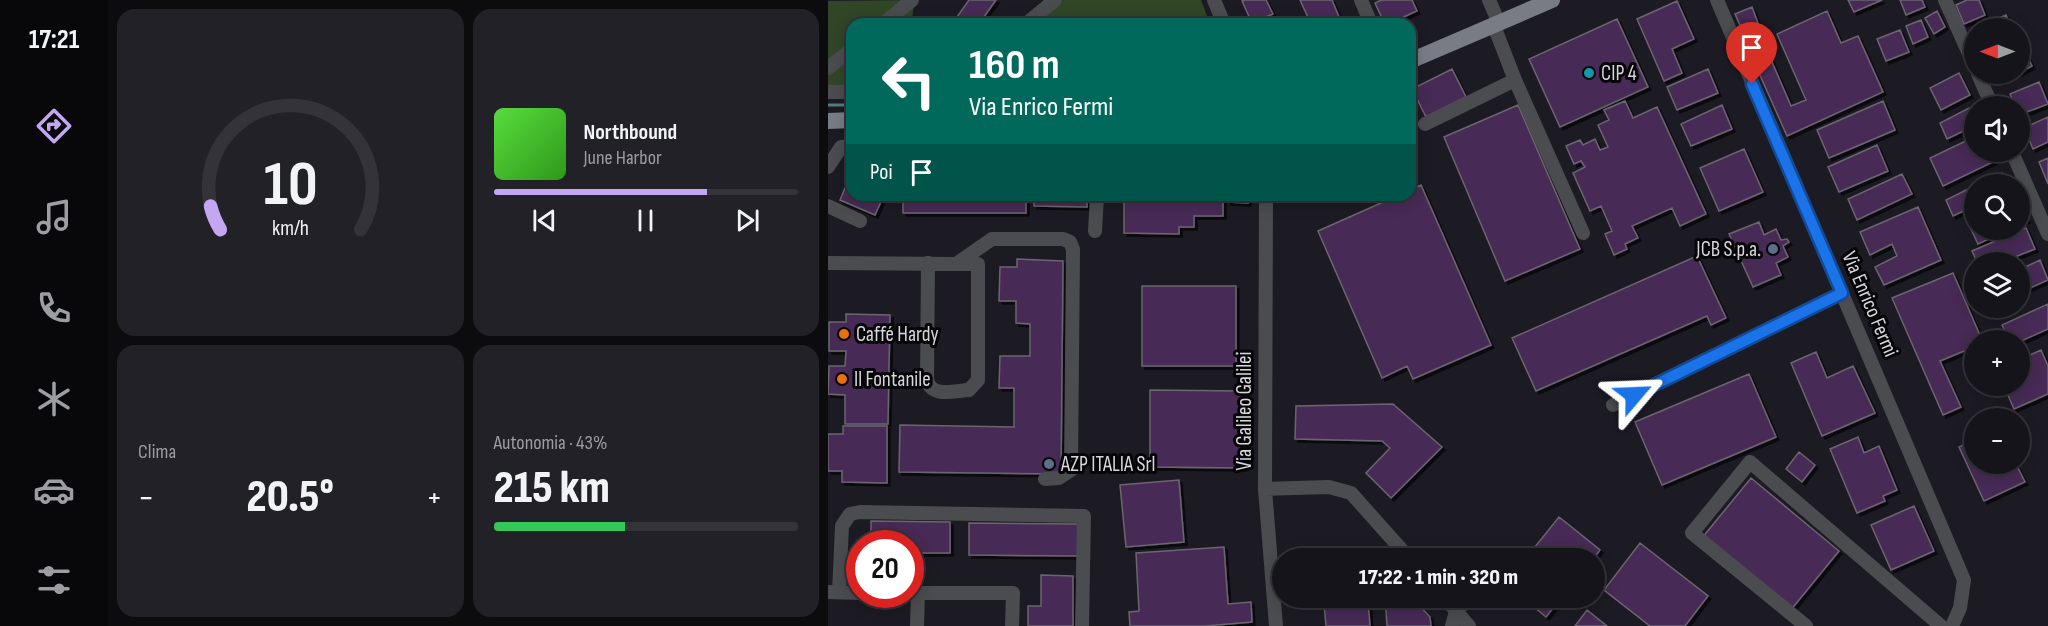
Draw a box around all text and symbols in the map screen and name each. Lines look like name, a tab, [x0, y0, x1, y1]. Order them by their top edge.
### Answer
north arrow	[1964, 18, 2030, 84]
map controls	[1964, 18, 2030, 474]
pin	[1726, 22, 1777, 84]
text: 17:21	[29, 24, 79, 56]
icon: arrive	[1735, 31, 1768, 64]
text: 160 m	[969, 40, 1060, 91]
icon: left	[870, 42, 948, 120]
place label: CIP 4	[1601, 61, 1637, 86]
marker: CIP 4	[1582, 66, 1596, 80]
text: Via Enrico Fermi	[969, 91, 1113, 123]
button: sound	[1964, 96, 2030, 162]
icon: directions	[33, 105, 75, 147]
text: Northbound	[584, 119, 677, 146]
text: June Harbor	[584, 146, 662, 170]
text: 10	[263, 148, 317, 223]
icon: arrive	[905, 156, 938, 189]
text: Poi	[870, 159, 893, 186]
button: search	[1964, 174, 2030, 240]
icon: music	[33, 196, 75, 238]
icon: previous	[528, 204, 561, 237]
icon: pause	[629, 204, 662, 237]
icon: next	[731, 204, 764, 237]
text: km/h	[272, 216, 309, 241]
place label: JCB S.p.a.	[1695, 237, 1761, 262]
marker: JCB S.p.a.	[1766, 242, 1780, 256]
street label: Via Enrico Fermi	[1837, 247, 1903, 361]
button: layers	[1964, 252, 2030, 318]
icon: phone	[33, 287, 75, 329]
place label: Caffé Hardy	[856, 322, 939, 347]
marker: Caffé Hardy	[837, 327, 851, 341]
button: +	[1964, 330, 2030, 396]
street label: Via Galileo Galilei	[1232, 352, 1257, 470]
position arrow	[1602, 363, 1666, 427]
place label: Il Fontanile	[854, 367, 931, 392]
marker: Il Fontanile	[835, 372, 849, 386]
icon: climate	[33, 378, 75, 420]
button: −	[1964, 408, 2030, 474]
text: Autonomia · 43%	[494, 431, 607, 455]
text: Clima	[138, 440, 176, 464]
place label: AZP ITALIA Srl	[1060, 452, 1155, 477]
marker: AZP ITALIA Srl	[1042, 457, 1056, 471]
text: 215 km	[494, 461, 610, 516]
icon: car	[33, 469, 75, 511]
text: 20.5°	[247, 470, 334, 525]
text: −	[138, 478, 154, 518]
text: +	[426, 478, 443, 518]
speed limit sign: 20	[846, 530, 924, 608]
icon: filters	[33, 559, 75, 601]
text: 17:22 · 1 min · 320 m	[1359, 564, 1518, 591]

